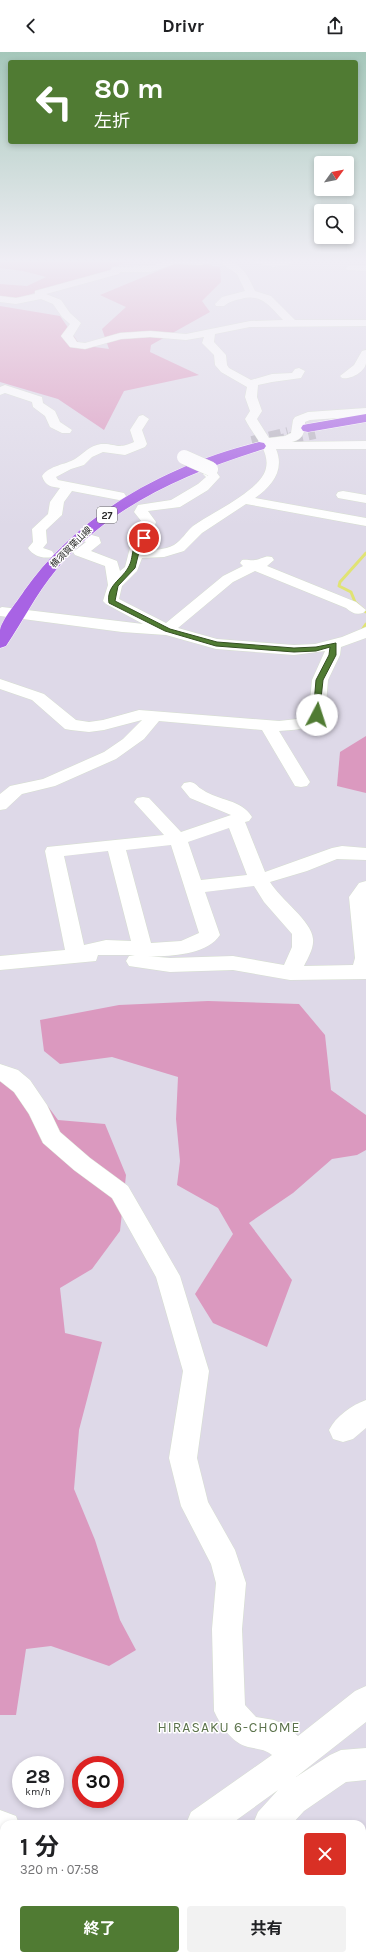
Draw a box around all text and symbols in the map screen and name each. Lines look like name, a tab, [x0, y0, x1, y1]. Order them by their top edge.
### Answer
icon: back	[20, 15, 42, 37]
text: Drivr	[162, 15, 204, 37]
icon: share	[324, 15, 346, 37]
text: 80 m	[94, 72, 163, 105]
icon: left	[28, 76, 80, 128]
text: 左折	[94, 110, 130, 132]
north arrow	[314, 156, 354, 196]
map controls	[314, 156, 354, 244]
button: search	[314, 204, 354, 244]
road number: 27	[97, 507, 117, 523]
pin	[127, 521, 161, 555]
street label: 横須賀葉山線	[48, 524, 94, 570]
icon: arrive	[133, 527, 155, 549]
position arrow	[296, 694, 338, 736]
district label: HIRASAKU 6-CHOME	[158, 1719, 300, 1736]
speed limit sign: 30	[72, 1756, 124, 1808]
text: 28	[25, 1765, 51, 1788]
text: km/h	[25, 1786, 51, 1798]
text: 1 分	[20, 1833, 59, 1861]
button: close	[304, 1833, 346, 1875]
text: 320 m · 07:58	[20, 1862, 99, 1877]
button: 終了	[20, 1906, 179, 1952]
button: 共有	[187, 1906, 346, 1952]

